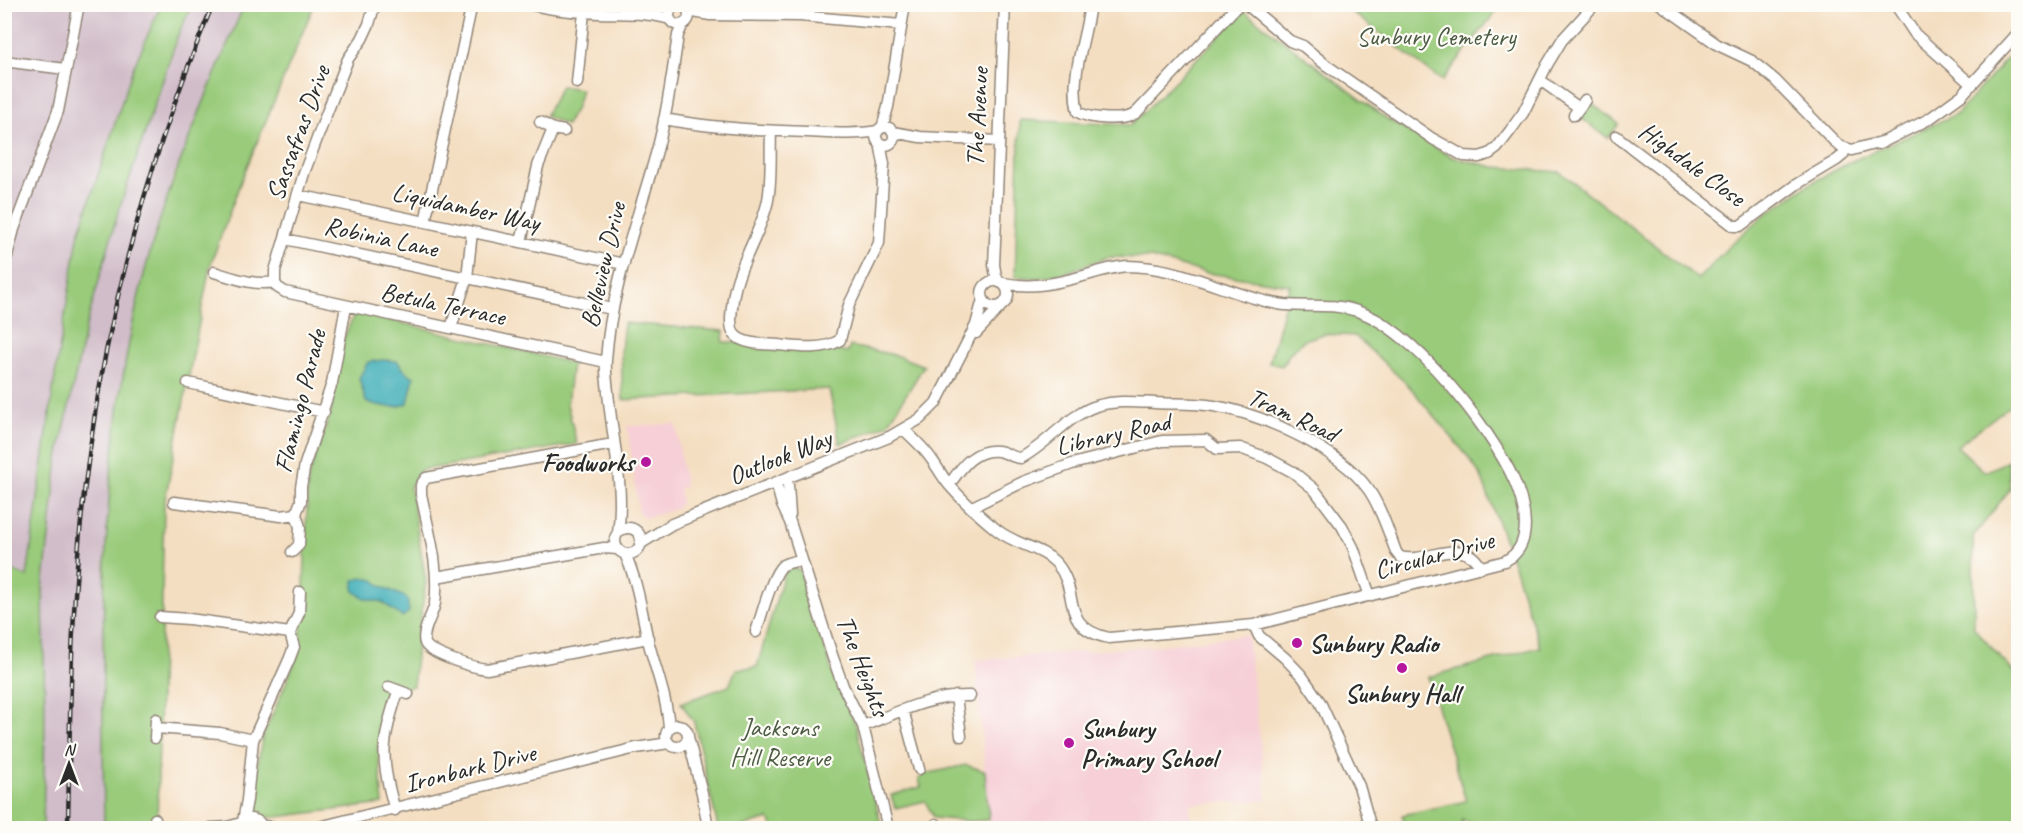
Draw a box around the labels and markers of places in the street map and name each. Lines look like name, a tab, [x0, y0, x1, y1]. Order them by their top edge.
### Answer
place label: Foodworks	[542, 446, 637, 479]
marker: Foodworks	[639, 455, 653, 469]
place label: Sunbury Radio	[1309, 627, 1441, 660]
marker: Sunbury Radio	[1290, 636, 1304, 650]
marker: Sunbury Hall	[1395, 661, 1409, 675]
place label: Sunbury Hall	[1345, 677, 1465, 710]
place label: Sunbury Primary School	[1081, 712, 1222, 775]
marker: Sunbury Primary School	[1062, 736, 1076, 750]

